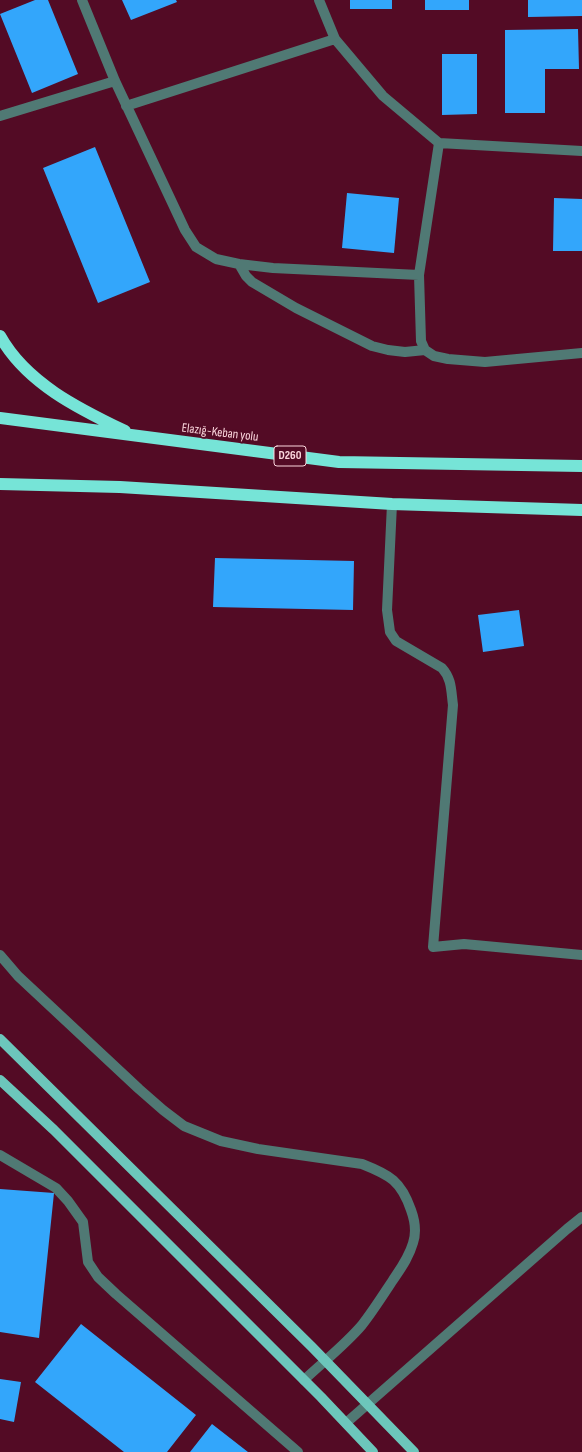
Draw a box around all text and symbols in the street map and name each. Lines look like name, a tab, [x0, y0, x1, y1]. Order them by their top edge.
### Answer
street label: Elazığ-Keban yolu	[181, 421, 259, 445]
road number: D260	[274, 446, 306, 466]

